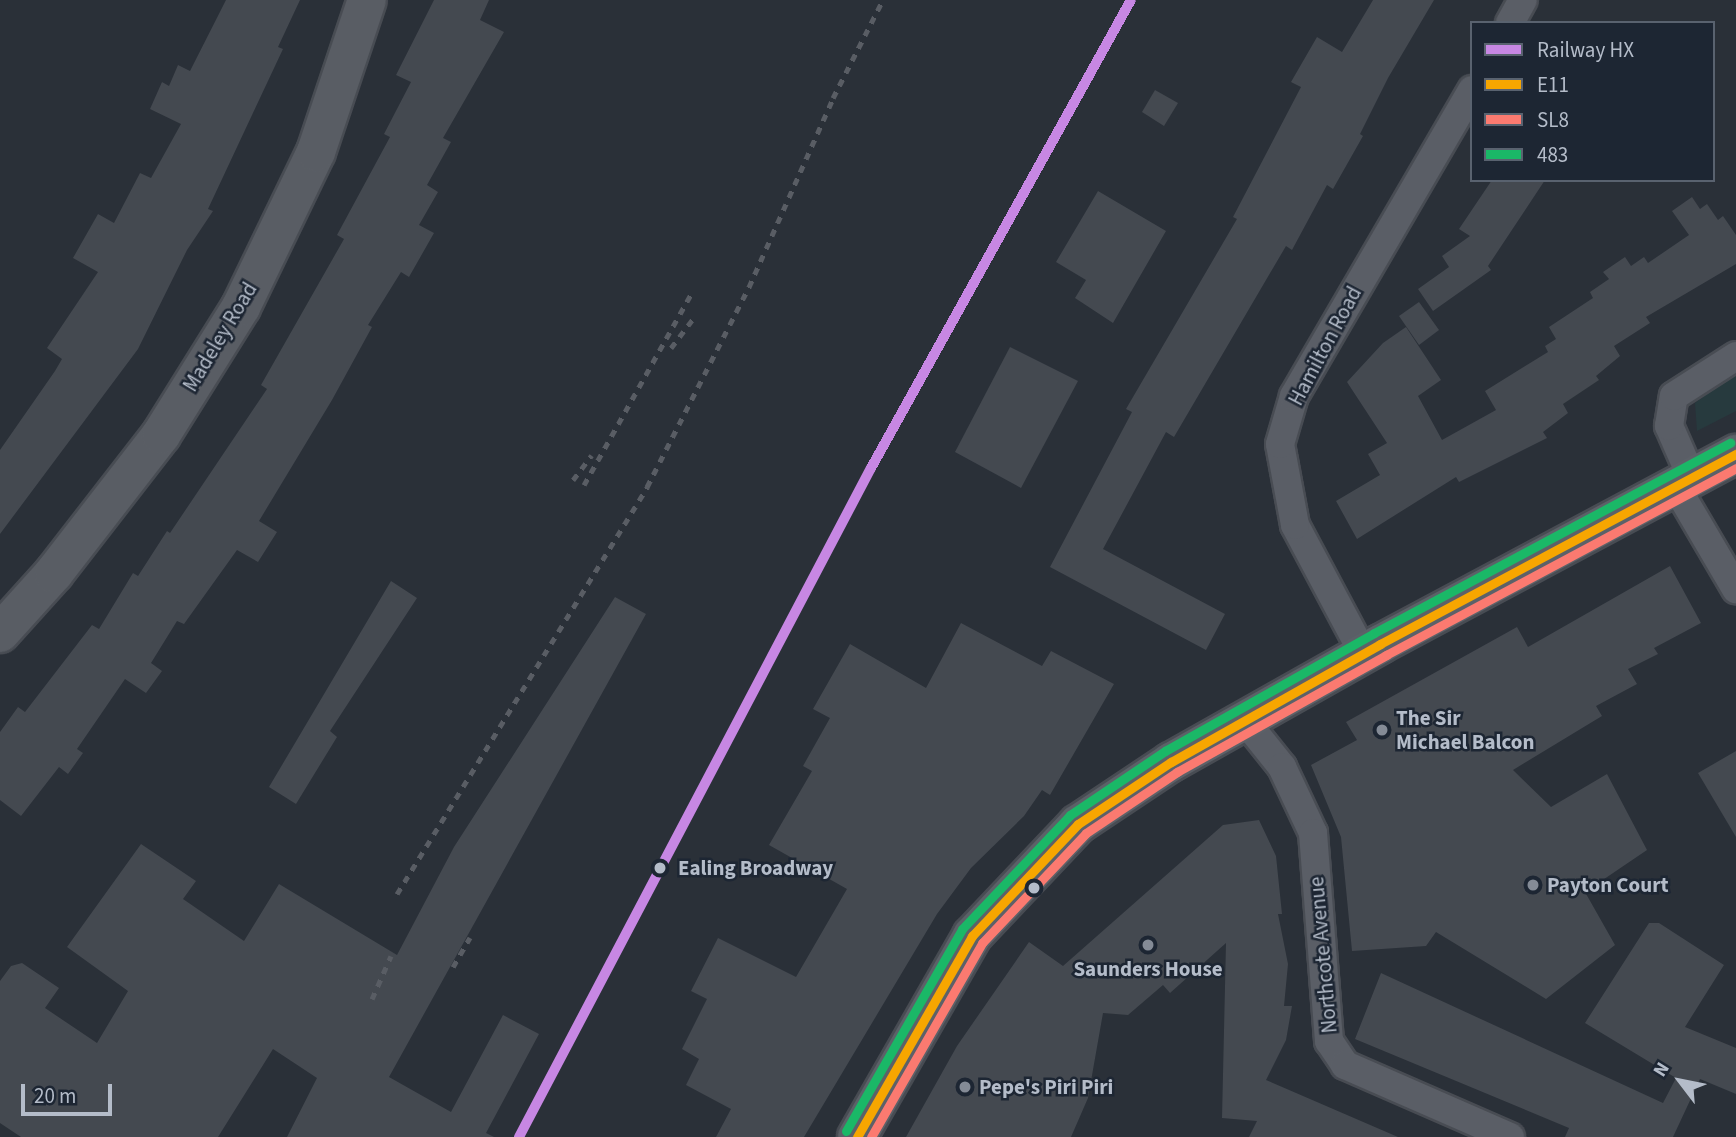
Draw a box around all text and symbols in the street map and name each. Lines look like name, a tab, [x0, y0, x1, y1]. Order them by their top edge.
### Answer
legend	[1470, 21, 1715, 182]
text: Railway HX	[1537, 35, 1634, 65]
text: E11	[1537, 70, 1569, 100]
text: SL8	[1537, 105, 1569, 135]
text: 483	[1537, 140, 1568, 170]
street label: Madeley Road	[178, 278, 262, 396]
street label: Hamilton Road	[1283, 282, 1367, 410]
place label: The Sir Michael Balcon	[1396, 705, 1534, 755]
marker: The Sir Michael Balcon	[1374, 722, 1390, 738]
place label: Ealing Broadway	[678, 855, 833, 881]
marker: Ealing Broadway	[649, 857, 671, 879]
place label: Payton Court	[1547, 872, 1669, 898]
street label: Northcote Avenue	[1304, 876, 1342, 1034]
marker: Payton Court	[1525, 877, 1541, 893]
unlabelled marker	[1027, 881, 1041, 895]
marker: Saunders House	[1140, 937, 1156, 953]
place label: Saunders House	[1073, 956, 1223, 982]
north arrow	[1645, 1046, 1715, 1116]
text: N	[1647, 1057, 1677, 1082]
scale bar	[24, 1070, 116, 1114]
place label: Pepe's Piri Piri	[979, 1074, 1113, 1100]
marker: Pepe's Piri Piri	[957, 1079, 973, 1095]
text: 20 m	[34, 1081, 76, 1111]

